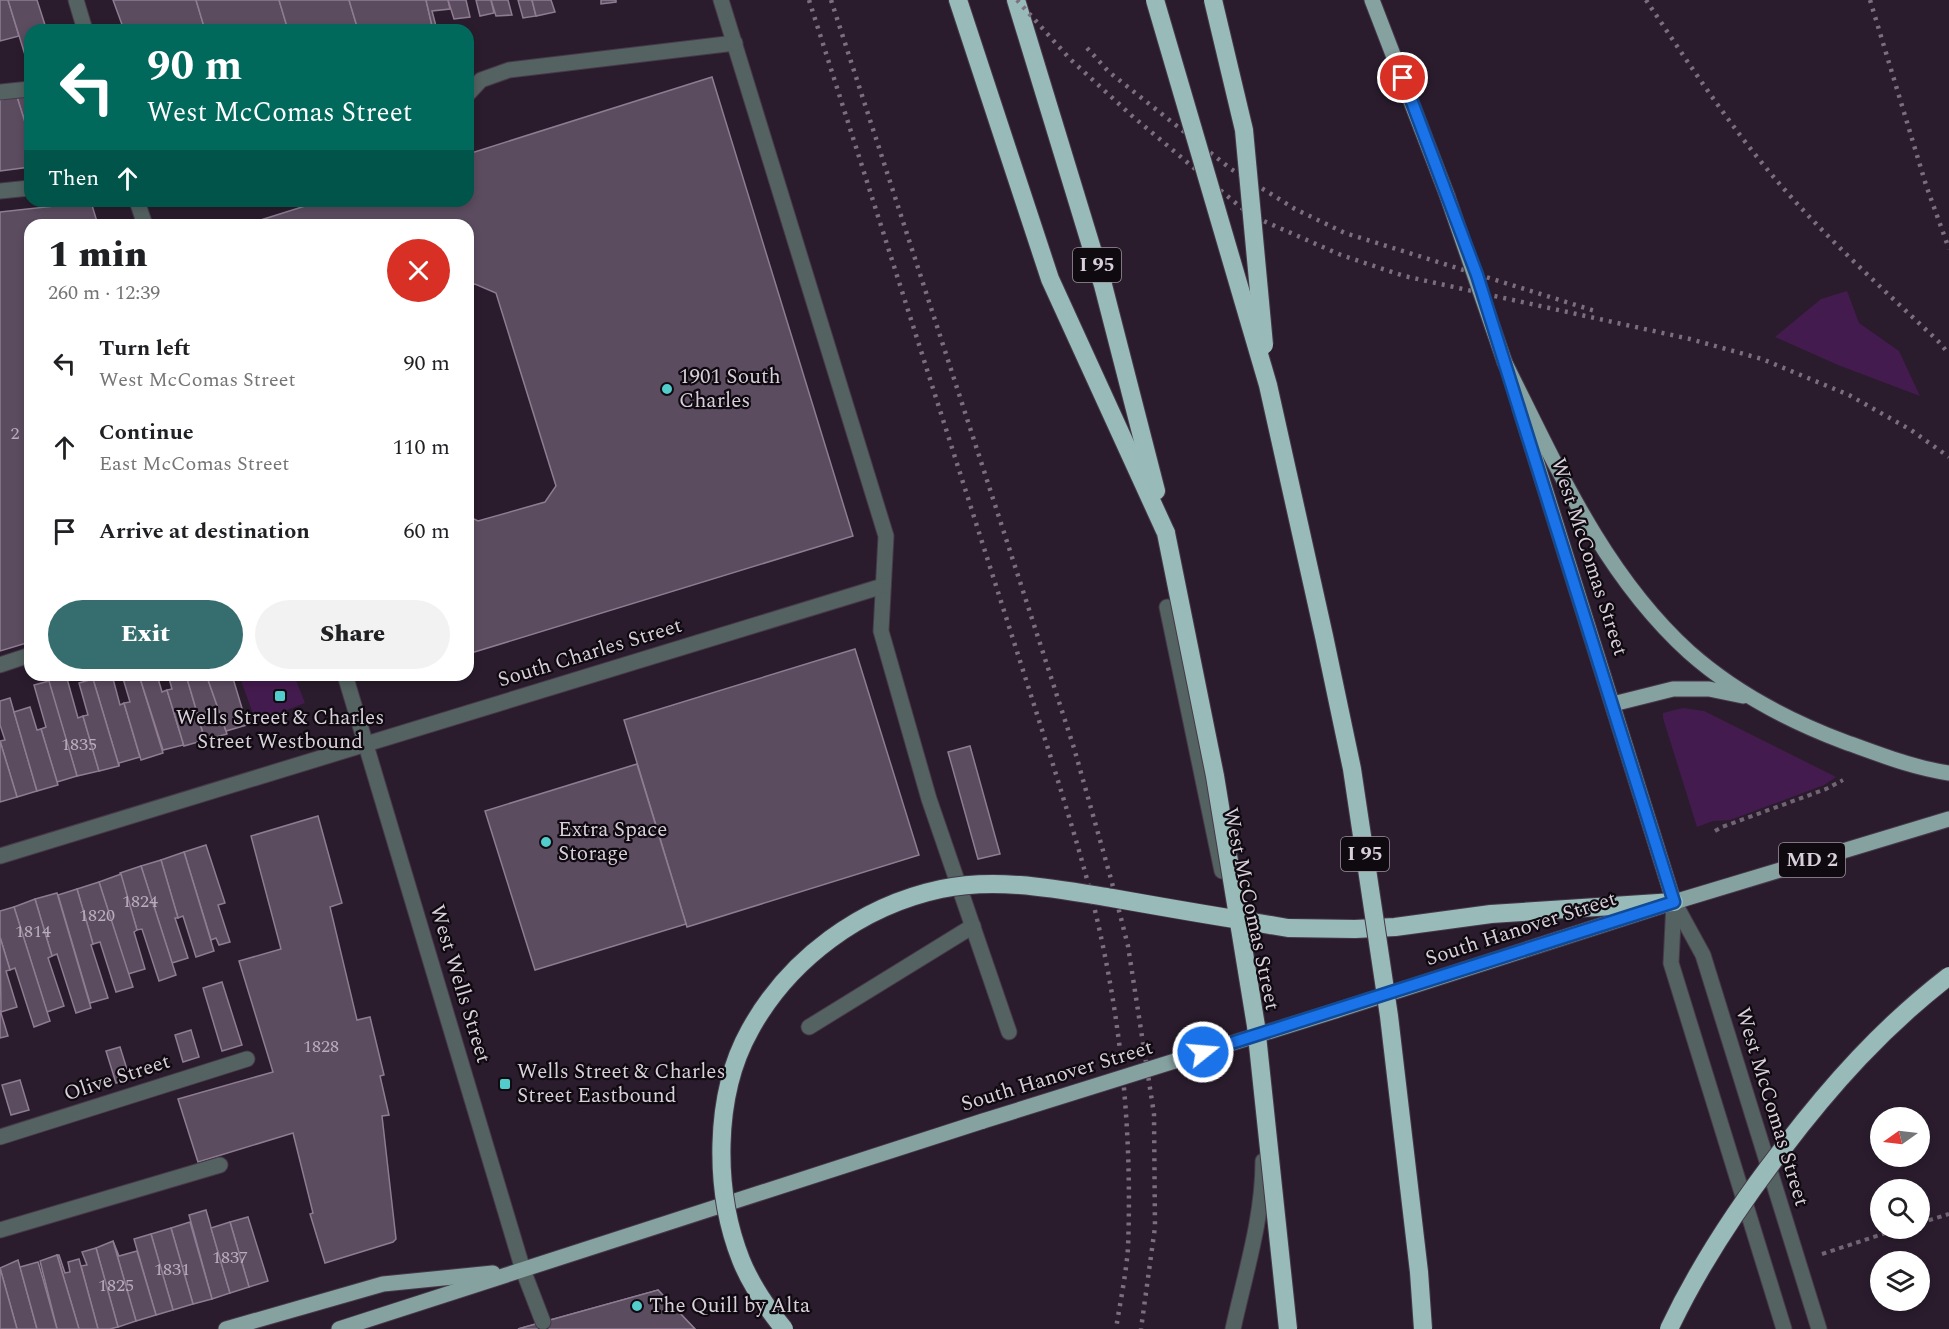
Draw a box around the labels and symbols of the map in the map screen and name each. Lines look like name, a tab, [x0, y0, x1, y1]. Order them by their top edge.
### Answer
pin	[1377, 52, 1428, 103]
road number: I 95	[1073, 248, 1121, 282]
place label: 1901 South Charles	[679, 361, 781, 417]
marker: 1901 South Charles	[660, 382, 674, 396]
house number: 2	[11, 420, 20, 447]
street label: West McComas Street	[1542, 454, 1636, 660]
street label: South Charles Street	[494, 610, 686, 696]
marker: Wells Street & Charles Street Westbound	[273, 689, 287, 703]
place label: Wells Street & Charles Street Westbound	[176, 702, 384, 758]
house number: 1835	[61, 731, 97, 758]
street label: West McComas Street	[1214, 805, 1288, 1013]
place label: Extra Space Storage	[558, 814, 667, 870]
marker: Extra Space Storage	[539, 835, 553, 849]
road number: I 95	[1341, 837, 1389, 871]
road number: MD 2	[1779, 843, 1845, 877]
street label: South Hanover Street	[1421, 883, 1621, 975]
house number: 1824	[122, 888, 158, 915]
street label: West Wells Street	[421, 901, 499, 1067]
house number: 1820	[79, 902, 115, 929]
house number: 1814	[15, 918, 51, 945]
street label: West McComas Street	[1727, 1004, 1817, 1210]
position arrow	[1171, 1020, 1235, 1084]
street label: South Hanover Street	[957, 1032, 1157, 1120]
house number: 1828	[303, 1033, 339, 1060]
street label: Olive Street	[60, 1046, 174, 1110]
place label: Wells Street & Charles Street Eastbound	[517, 1056, 726, 1112]
marker: Wells Street & Charles Street Eastbound	[498, 1077, 512, 1091]
north arrow	[1870, 1107, 1930, 1167]
house number: 1837	[212, 1244, 248, 1271]
house number: 1831	[154, 1256, 190, 1283]
house number: 1825	[98, 1272, 134, 1299]
place label: The Quill by Alta	[649, 1290, 811, 1322]
marker: The Quill by Alta	[630, 1299, 644, 1313]

